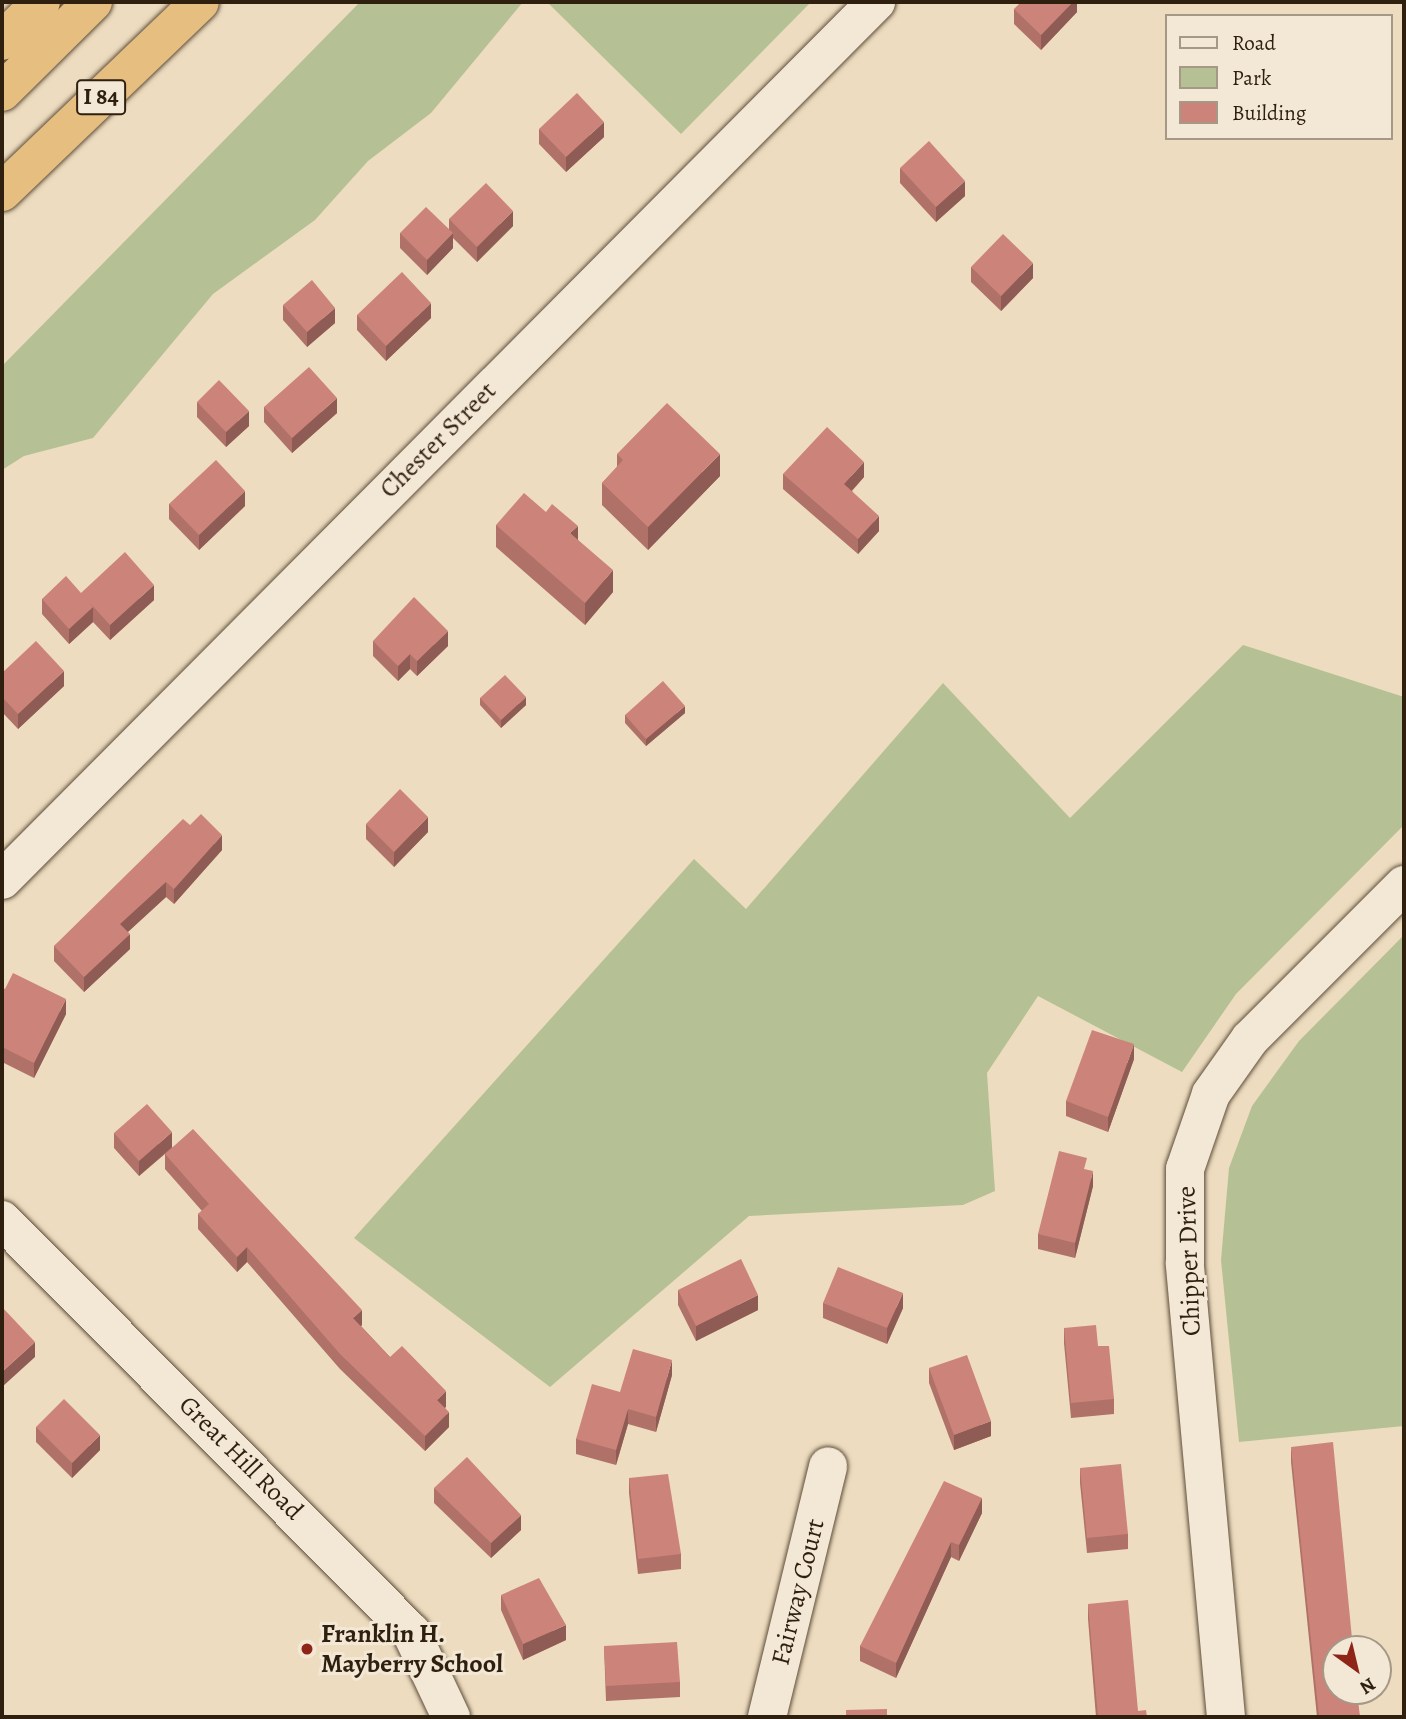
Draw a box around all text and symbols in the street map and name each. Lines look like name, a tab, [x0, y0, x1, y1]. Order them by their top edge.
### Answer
legend	[1164, 14, 1392, 140]
text: Road	[1232, 29, 1276, 57]
text: Park	[1232, 64, 1271, 92]
road number: I 84	[75, 76, 127, 118]
text: Building	[1232, 99, 1306, 127]
street label: Chester Street	[373, 375, 503, 505]
street label: Chipper Drive	[1171, 1185, 1207, 1337]
street label: Great Hill Road	[172, 1389, 310, 1527]
street label: Fairway Court	[765, 1516, 831, 1668]
place label: Franklin H. Mayberry School	[321, 1618, 503, 1680]
north arrow	[1322, 1635, 1392, 1705]
marker: Franklin H. Mayberry School	[299, 1641, 315, 1657]
text: N	[1355, 1671, 1381, 1700]

